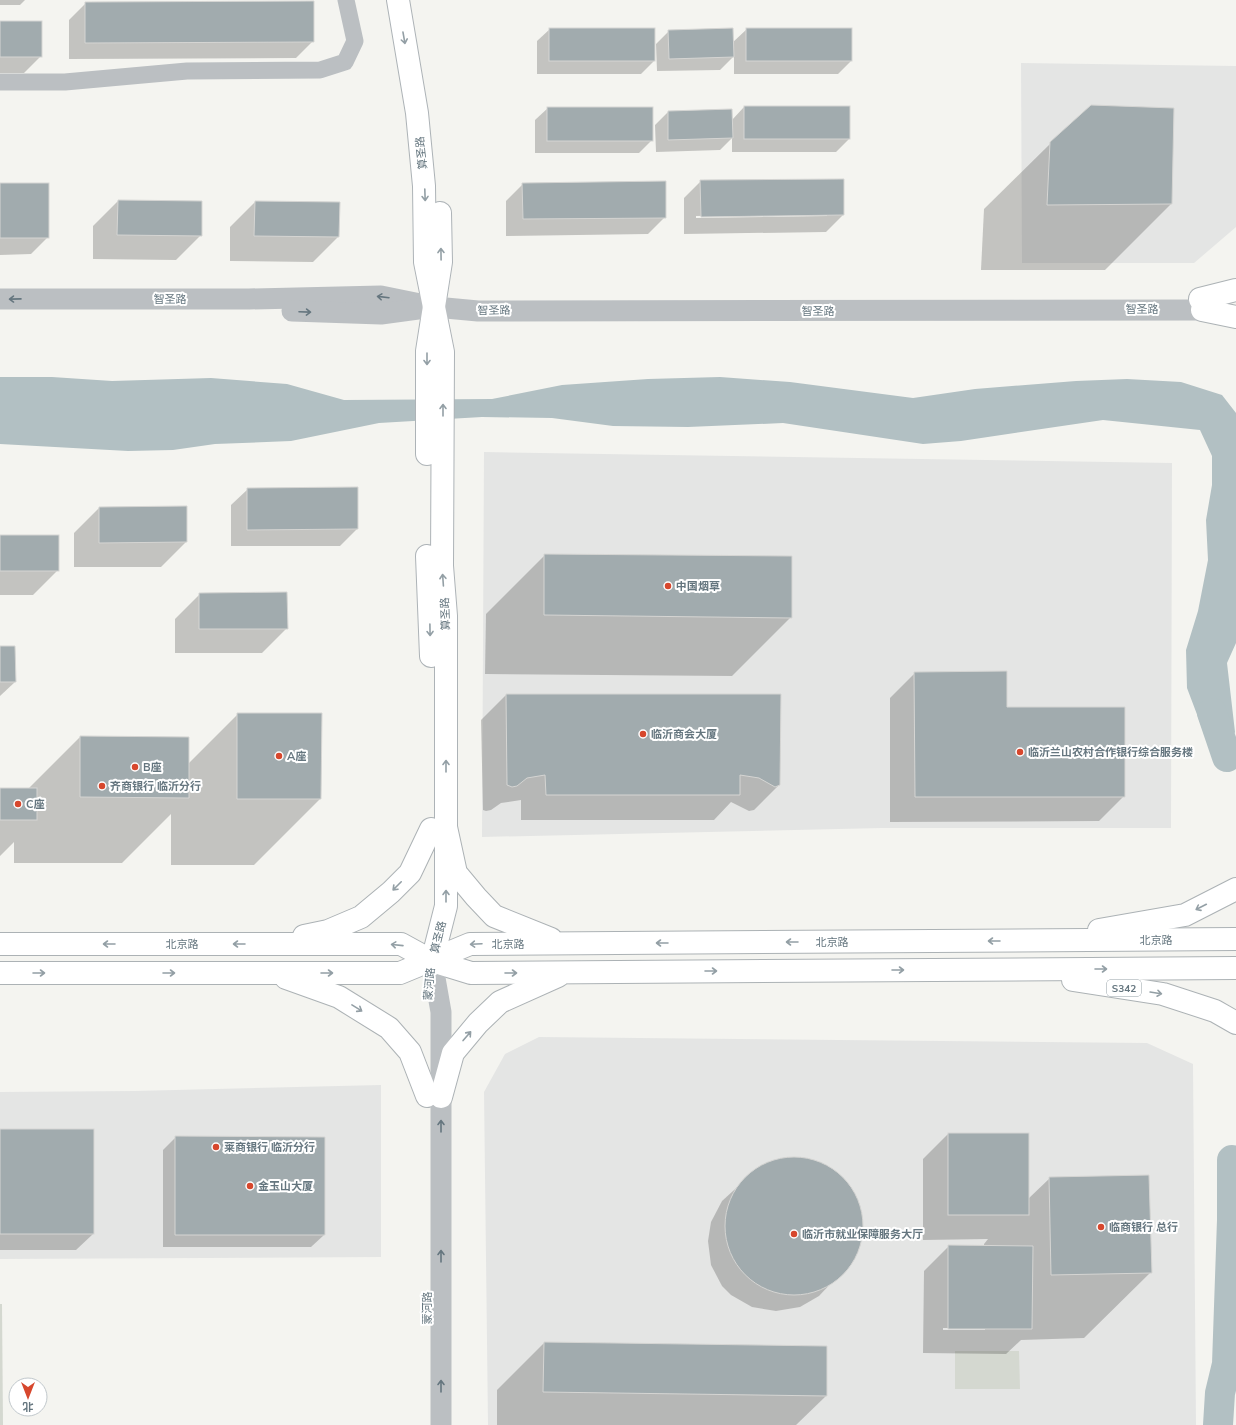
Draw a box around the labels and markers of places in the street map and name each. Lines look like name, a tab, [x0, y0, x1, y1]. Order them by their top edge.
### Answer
place label: 中国烟草	[676, 579, 720, 593]
marker: 中国烟草	[663, 581, 673, 591]
place label: 临沂商会大厦	[651, 727, 717, 741]
marker: 临沂商会大厦	[638, 729, 648, 739]
place label: 临沂兰山农村合作银行综合服务楼	[1028, 745, 1193, 759]
marker: 临沂兰山农村合作银行综合服务楼	[1015, 747, 1025, 757]
place label: A座	[287, 749, 306, 763]
marker: A座	[274, 751, 284, 761]
place label: B座	[143, 760, 162, 774]
marker: B座	[130, 762, 140, 772]
place label: 齐商银行 临沂分行	[110, 779, 201, 793]
marker: 齐商银行 临沂分行	[97, 781, 107, 791]
place label: C座	[26, 797, 45, 811]
marker: C座	[13, 799, 23, 809]
place label: 莱商银行 临沂分行	[224, 1140, 315, 1154]
marker: 莱商银行 临沂分行	[211, 1142, 221, 1152]
place label: 金玉山大厦	[258, 1179, 313, 1193]
marker: 金玉山大厦	[245, 1181, 255, 1191]
place label: 临商银行 总行	[1109, 1220, 1178, 1234]
marker: 临商银行 总行	[1096, 1222, 1106, 1232]
place label: 临沂市就业保障服务大厅	[802, 1227, 923, 1241]
marker: 临沂市就业保障服务大厅	[789, 1229, 799, 1239]

